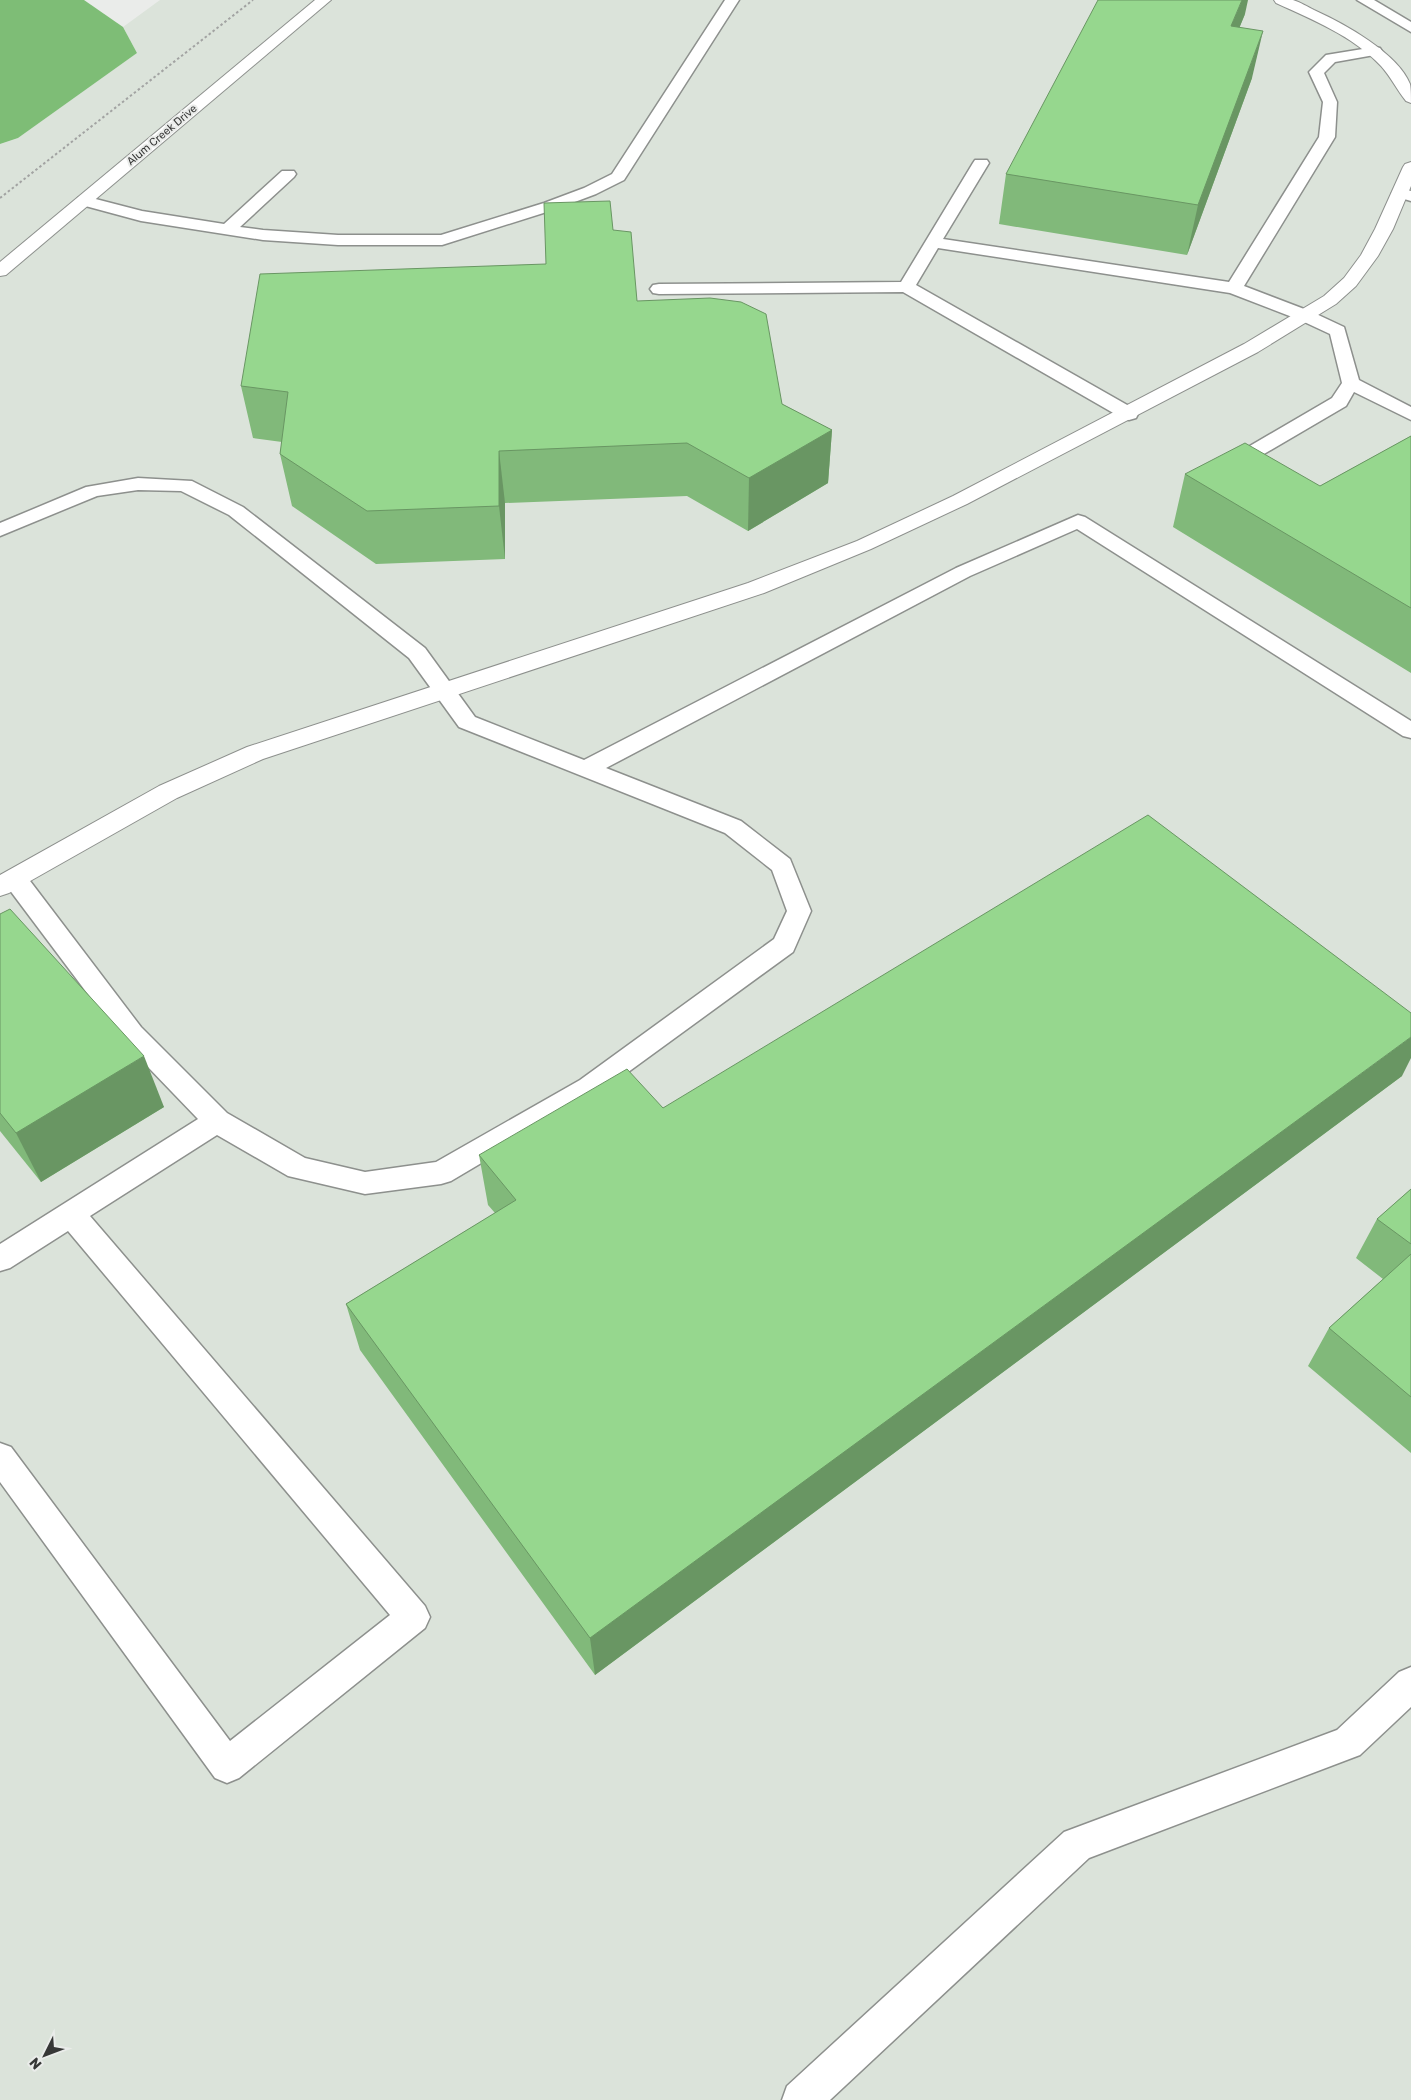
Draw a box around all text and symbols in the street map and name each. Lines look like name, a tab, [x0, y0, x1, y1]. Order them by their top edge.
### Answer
street label: Alum Creek Drive	[124, 102, 200, 168]
north arrow	[20, 2030, 70, 2080]
text: N	[26, 2054, 45, 2073]

